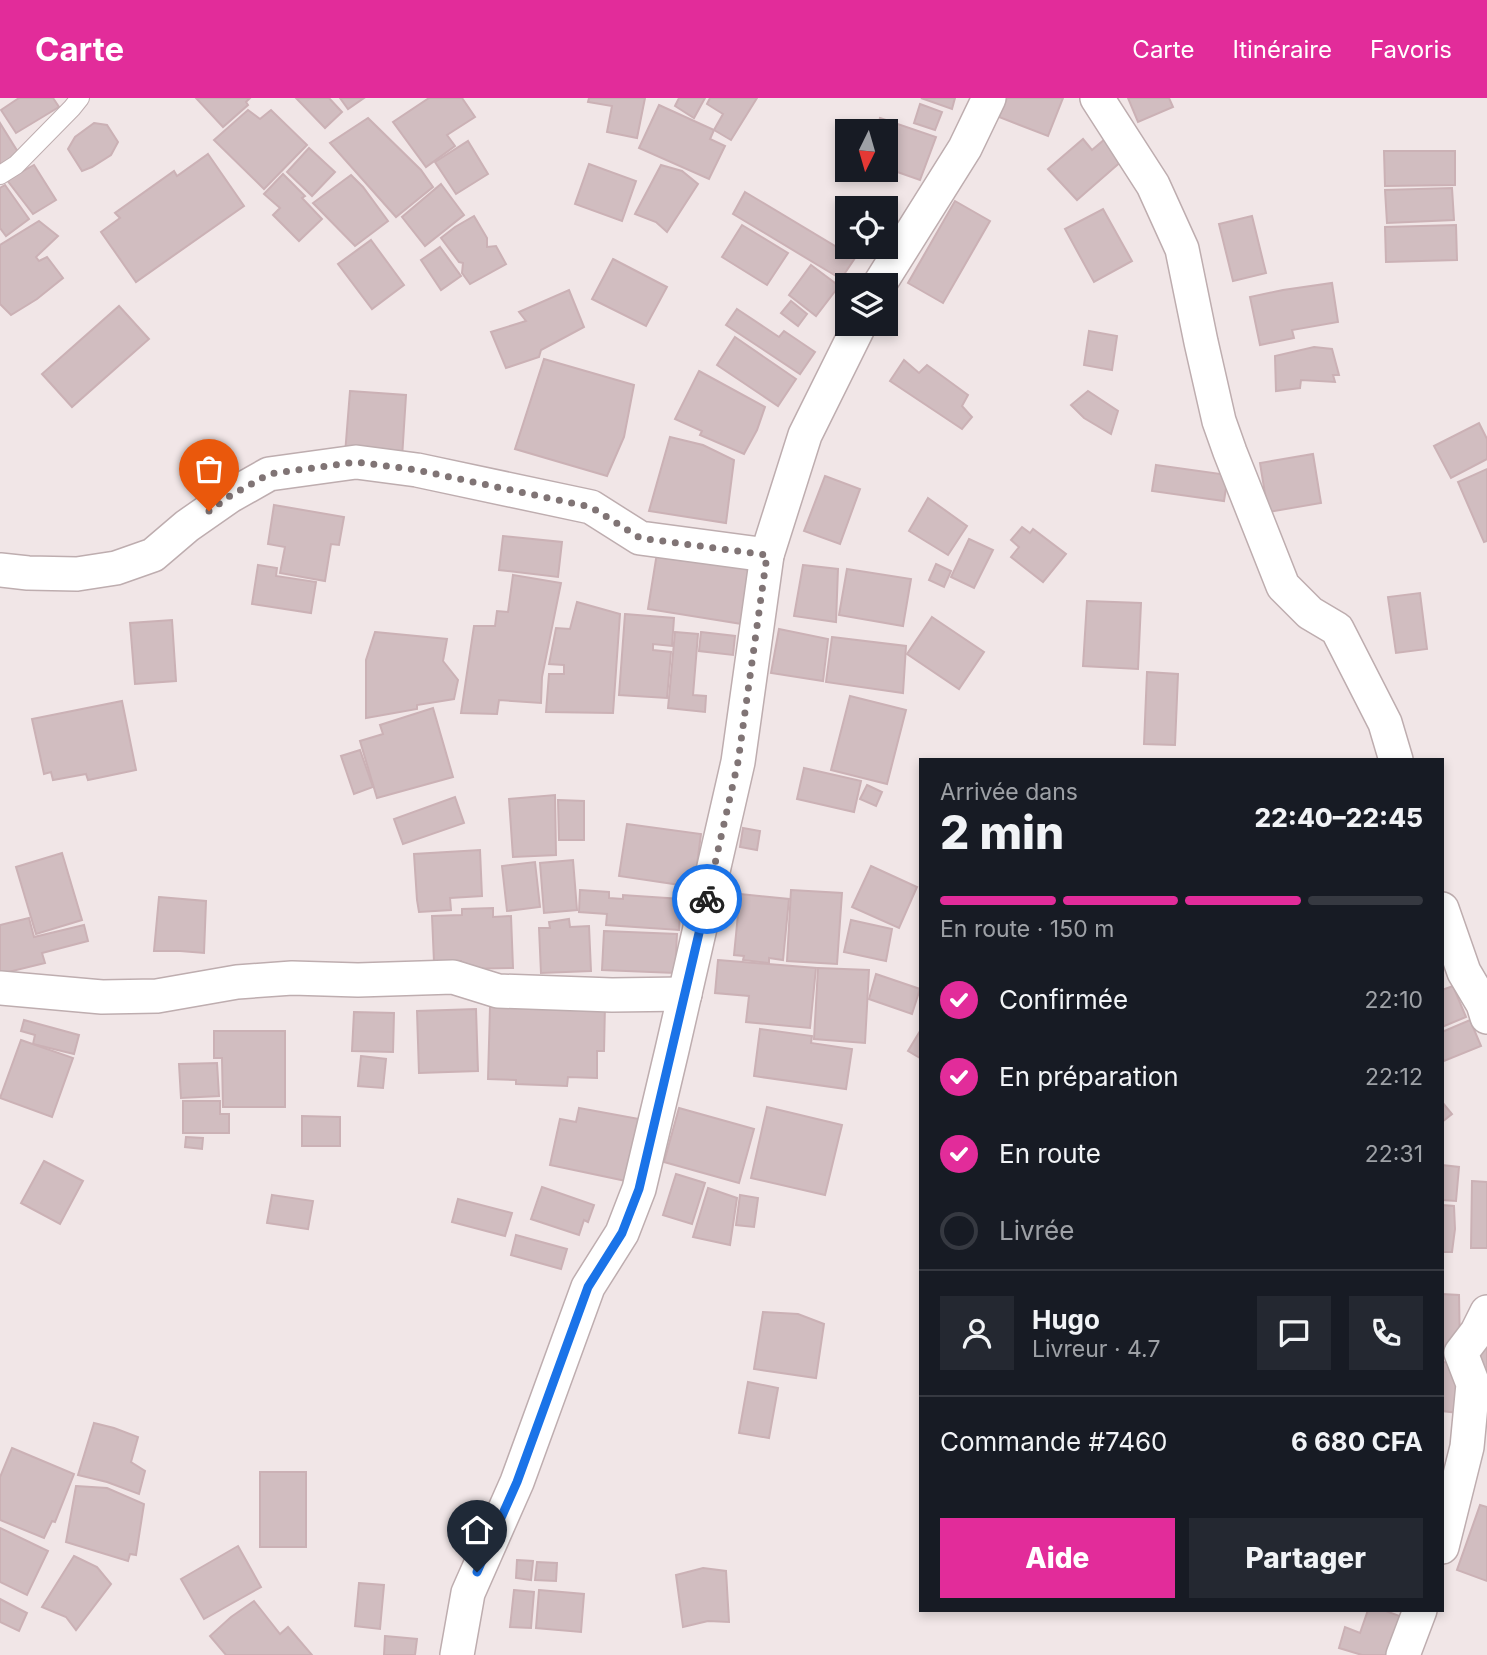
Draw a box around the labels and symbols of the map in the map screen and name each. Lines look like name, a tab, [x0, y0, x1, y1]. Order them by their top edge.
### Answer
north arrow	[835, 119, 898, 182]
pin	[179, 439, 239, 511]
courier	[672, 864, 742, 934]
pin	[447, 1500, 507, 1572]

